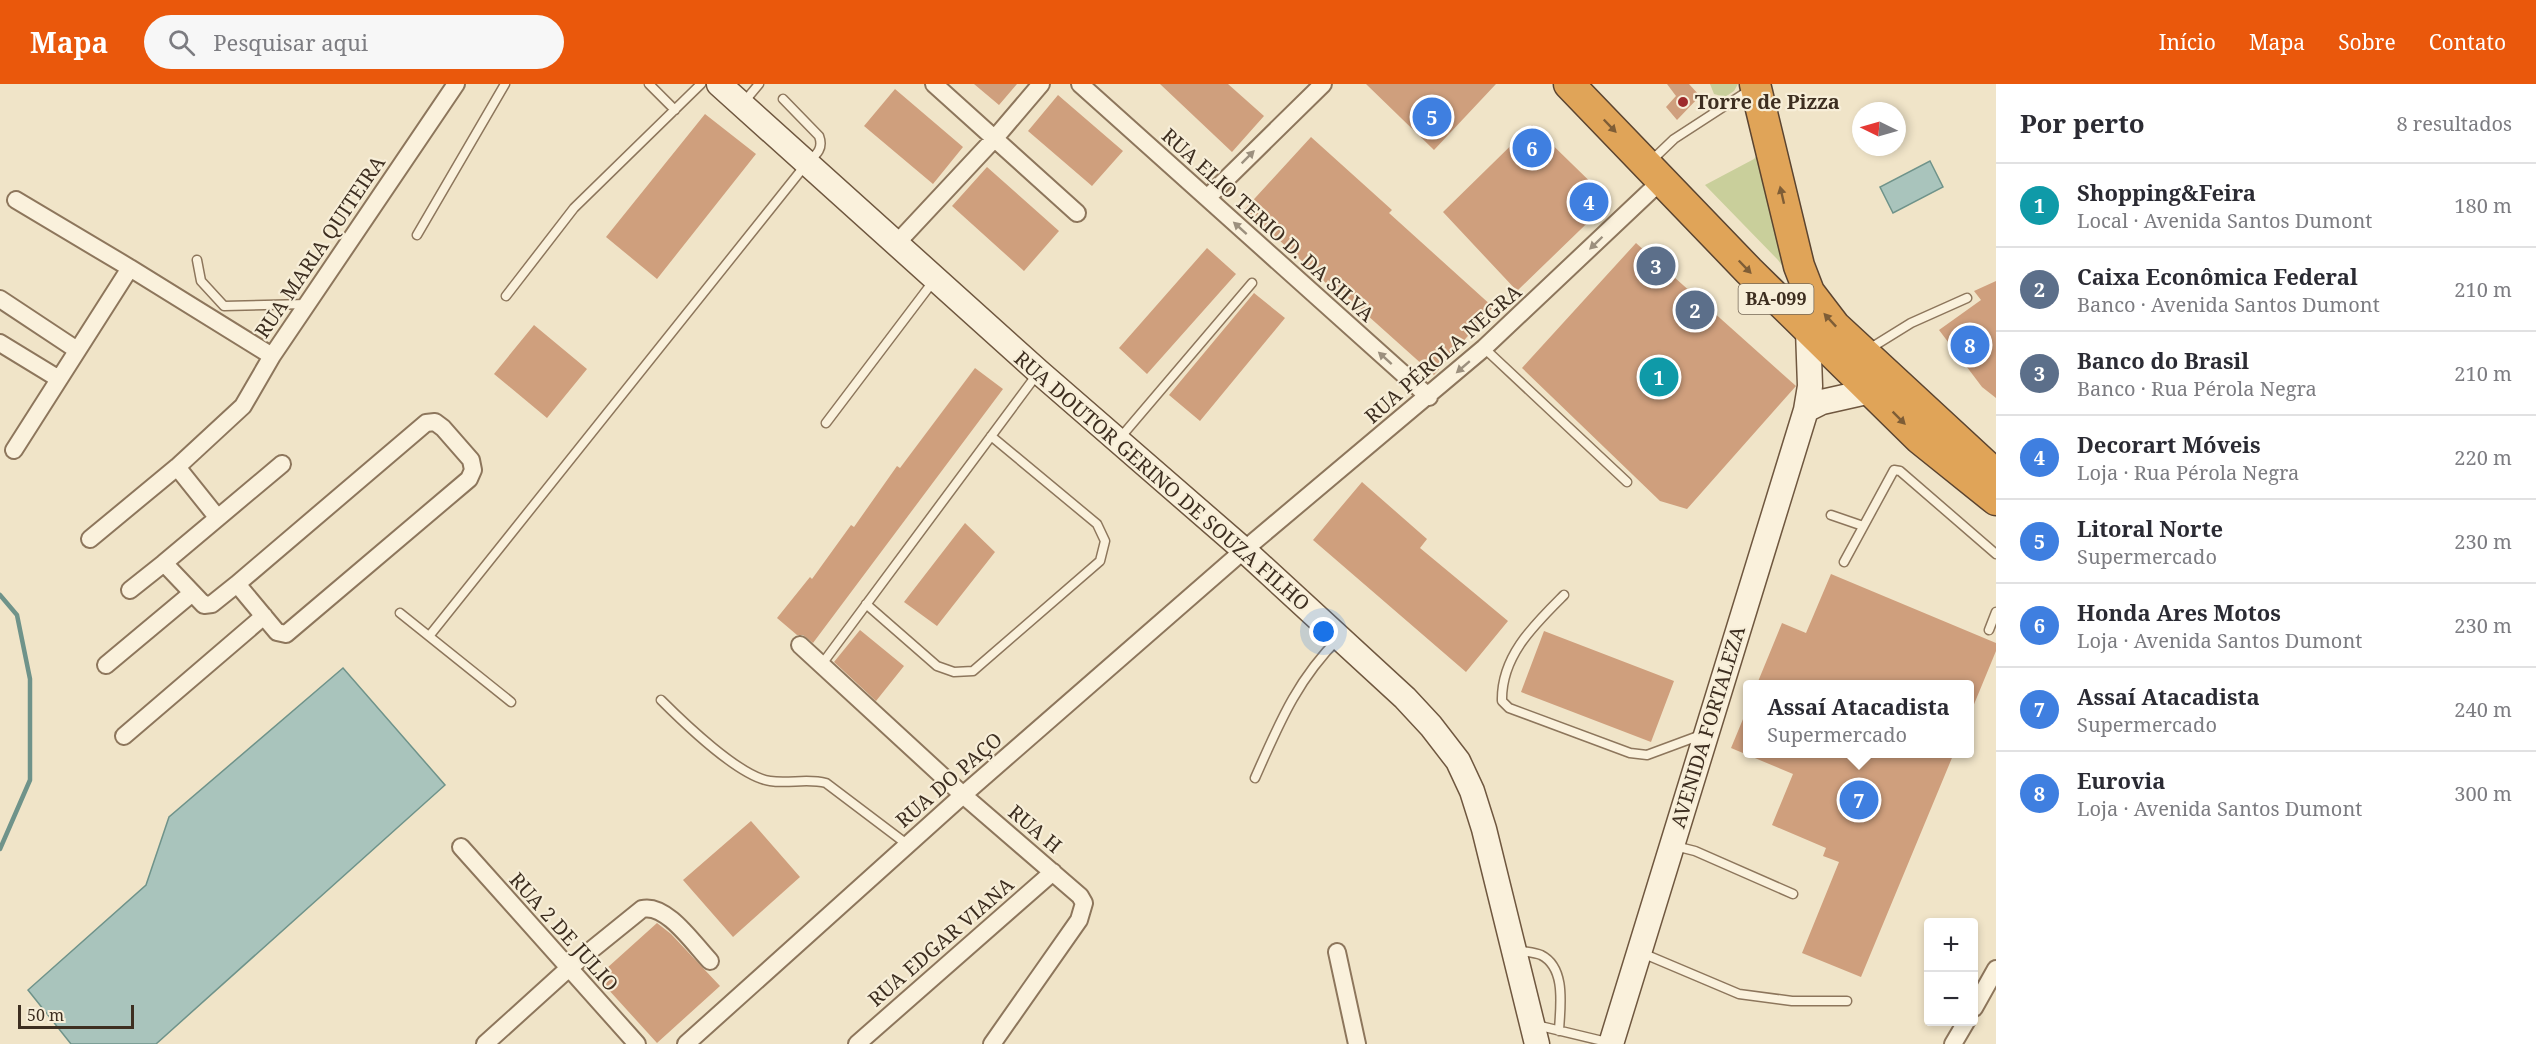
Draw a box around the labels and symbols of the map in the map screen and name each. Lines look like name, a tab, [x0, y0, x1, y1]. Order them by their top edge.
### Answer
place label: Torre de Pizza	[1695, 88, 1840, 115]
pin: 5	[1412, 94, 1452, 140]
marker: Torre de Pizza	[1676, 95, 1690, 109]
north arrow	[1852, 102, 1906, 156]
one-way arrow	[1602, 118, 1616, 132]
street label: RUA ELIO TERIO D. DA SILVA	[1156, 122, 1381, 328]
pin: 6	[1512, 126, 1552, 170]
street label: RUA MARIA QUITEIRA	[248, 149, 391, 343]
one-way arrow	[1241, 150, 1255, 164]
pin: 4	[1570, 180, 1608, 224]
one-way arrow	[1777, 186, 1787, 204]
one-way arrow	[1233, 222, 1248, 235]
one-way arrow	[1590, 236, 1604, 250]
pin: 3	[1636, 244, 1676, 288]
one-way arrow	[1737, 259, 1751, 273]
street label: RUA PÉROLA NEGRA	[1359, 277, 1527, 429]
road number: BA-099	[1738, 284, 1814, 314]
pin: 2	[1676, 288, 1714, 332]
one-way arrow	[1823, 313, 1837, 328]
pin: 8	[1950, 322, 1990, 368]
street label: RUA DOUTOR GERINO DE SOUZA FILHO	[1009, 345, 1316, 616]
one-way arrow	[1378, 352, 1393, 365]
pin: 1	[1640, 354, 1678, 400]
one-way arrow	[1456, 360, 1471, 373]
one-way arrow	[1891, 411, 1905, 425]
your location	[1309, 617, 1338, 646]
street label: AVENIDA FORTALEZA	[1664, 622, 1751, 831]
street label: RUA DO PAÇO	[890, 726, 1008, 833]
pin: 7	[1840, 778, 1878, 822]
street label: RUA H	[1003, 798, 1068, 859]
street label: RUA 2 DE JULIO	[504, 867, 625, 997]
street label: RUA EDGAR VIANA	[862, 870, 1020, 1012]
scale bar	[18, 1002, 134, 1030]

